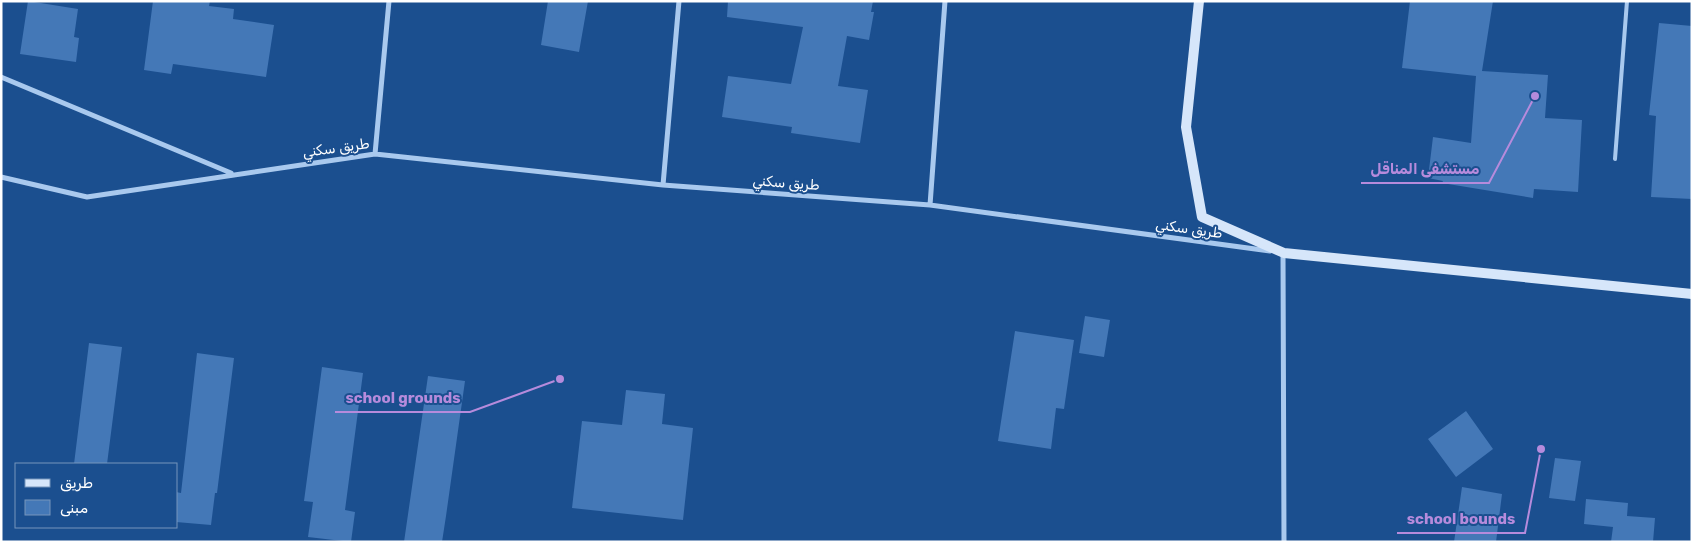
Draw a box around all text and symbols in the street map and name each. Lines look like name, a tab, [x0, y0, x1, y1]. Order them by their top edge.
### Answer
street label: طريق سكني	[302, 135, 371, 163]
callout: مستشفى المناقل	[1361, 153, 1489, 183]
text: مستشفى المناقل	[1371, 160, 1480, 178]
street label: طريق سكني	[752, 172, 820, 196]
street label: طريق سكني	[1154, 216, 1224, 244]
callout: school grounds	[335, 382, 470, 412]
text: school grounds	[345, 389, 461, 407]
legend	[15, 463, 178, 528]
text: طريق	[60, 474, 93, 492]
text: مبنى	[60, 499, 88, 517]
callout: school bounds	[1397, 503, 1525, 533]
text: school bounds	[1407, 510, 1515, 528]

